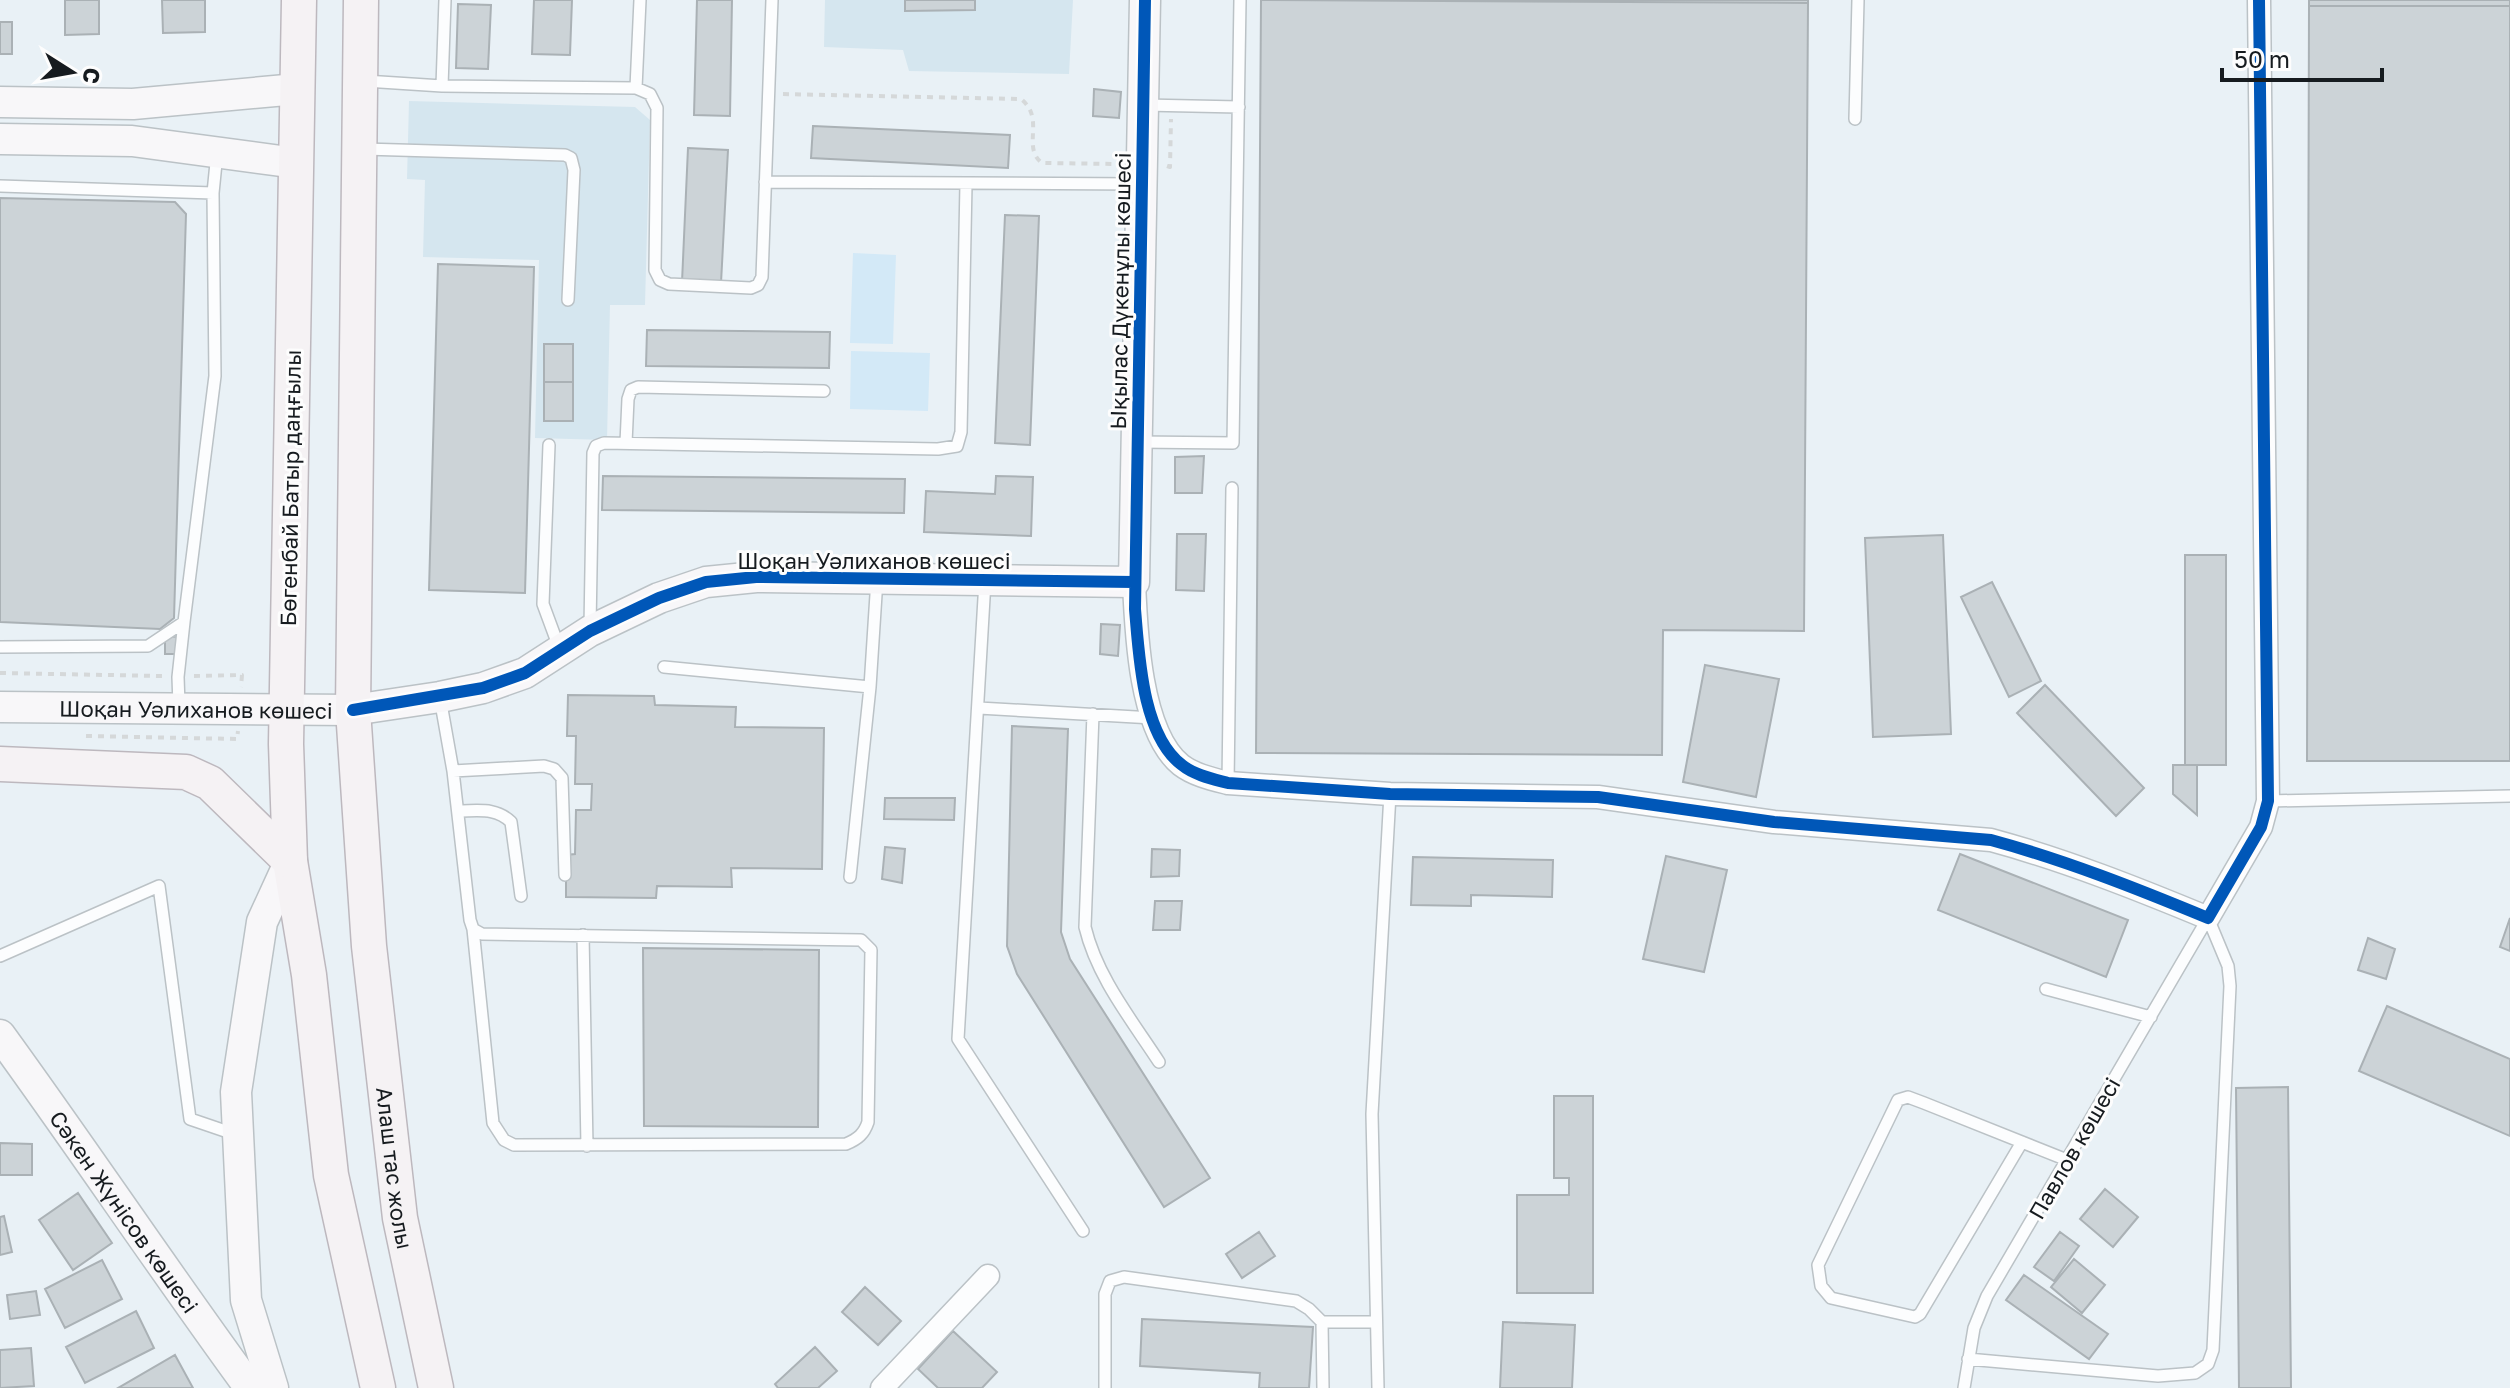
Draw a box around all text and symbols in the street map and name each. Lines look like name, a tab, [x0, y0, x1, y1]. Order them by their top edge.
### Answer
north arrow	[32, 32, 112, 112]
scale bar	[2222, 32, 2382, 82]
text: 50 m	[2234, 44, 2290, 73]
text: С	[77, 66, 107, 86]
street label: Ықылас Дүкенұлы көшесі	[1104, 152, 1136, 430]
street label: Бөгенбай Батыр даңғылы	[274, 349, 306, 627]
street label: Шоқан Уәлиханов көшесі	[737, 547, 1011, 574]
street label: Шоқан Уәлиханов көшесі	[59, 694, 333, 723]
street label: Павлов көшесі	[2022, 1072, 2126, 1224]
street label: Алаш тас жолы	[372, 1085, 420, 1251]
street label: Сәкен Жүнісов көшесі	[45, 1105, 205, 1318]

